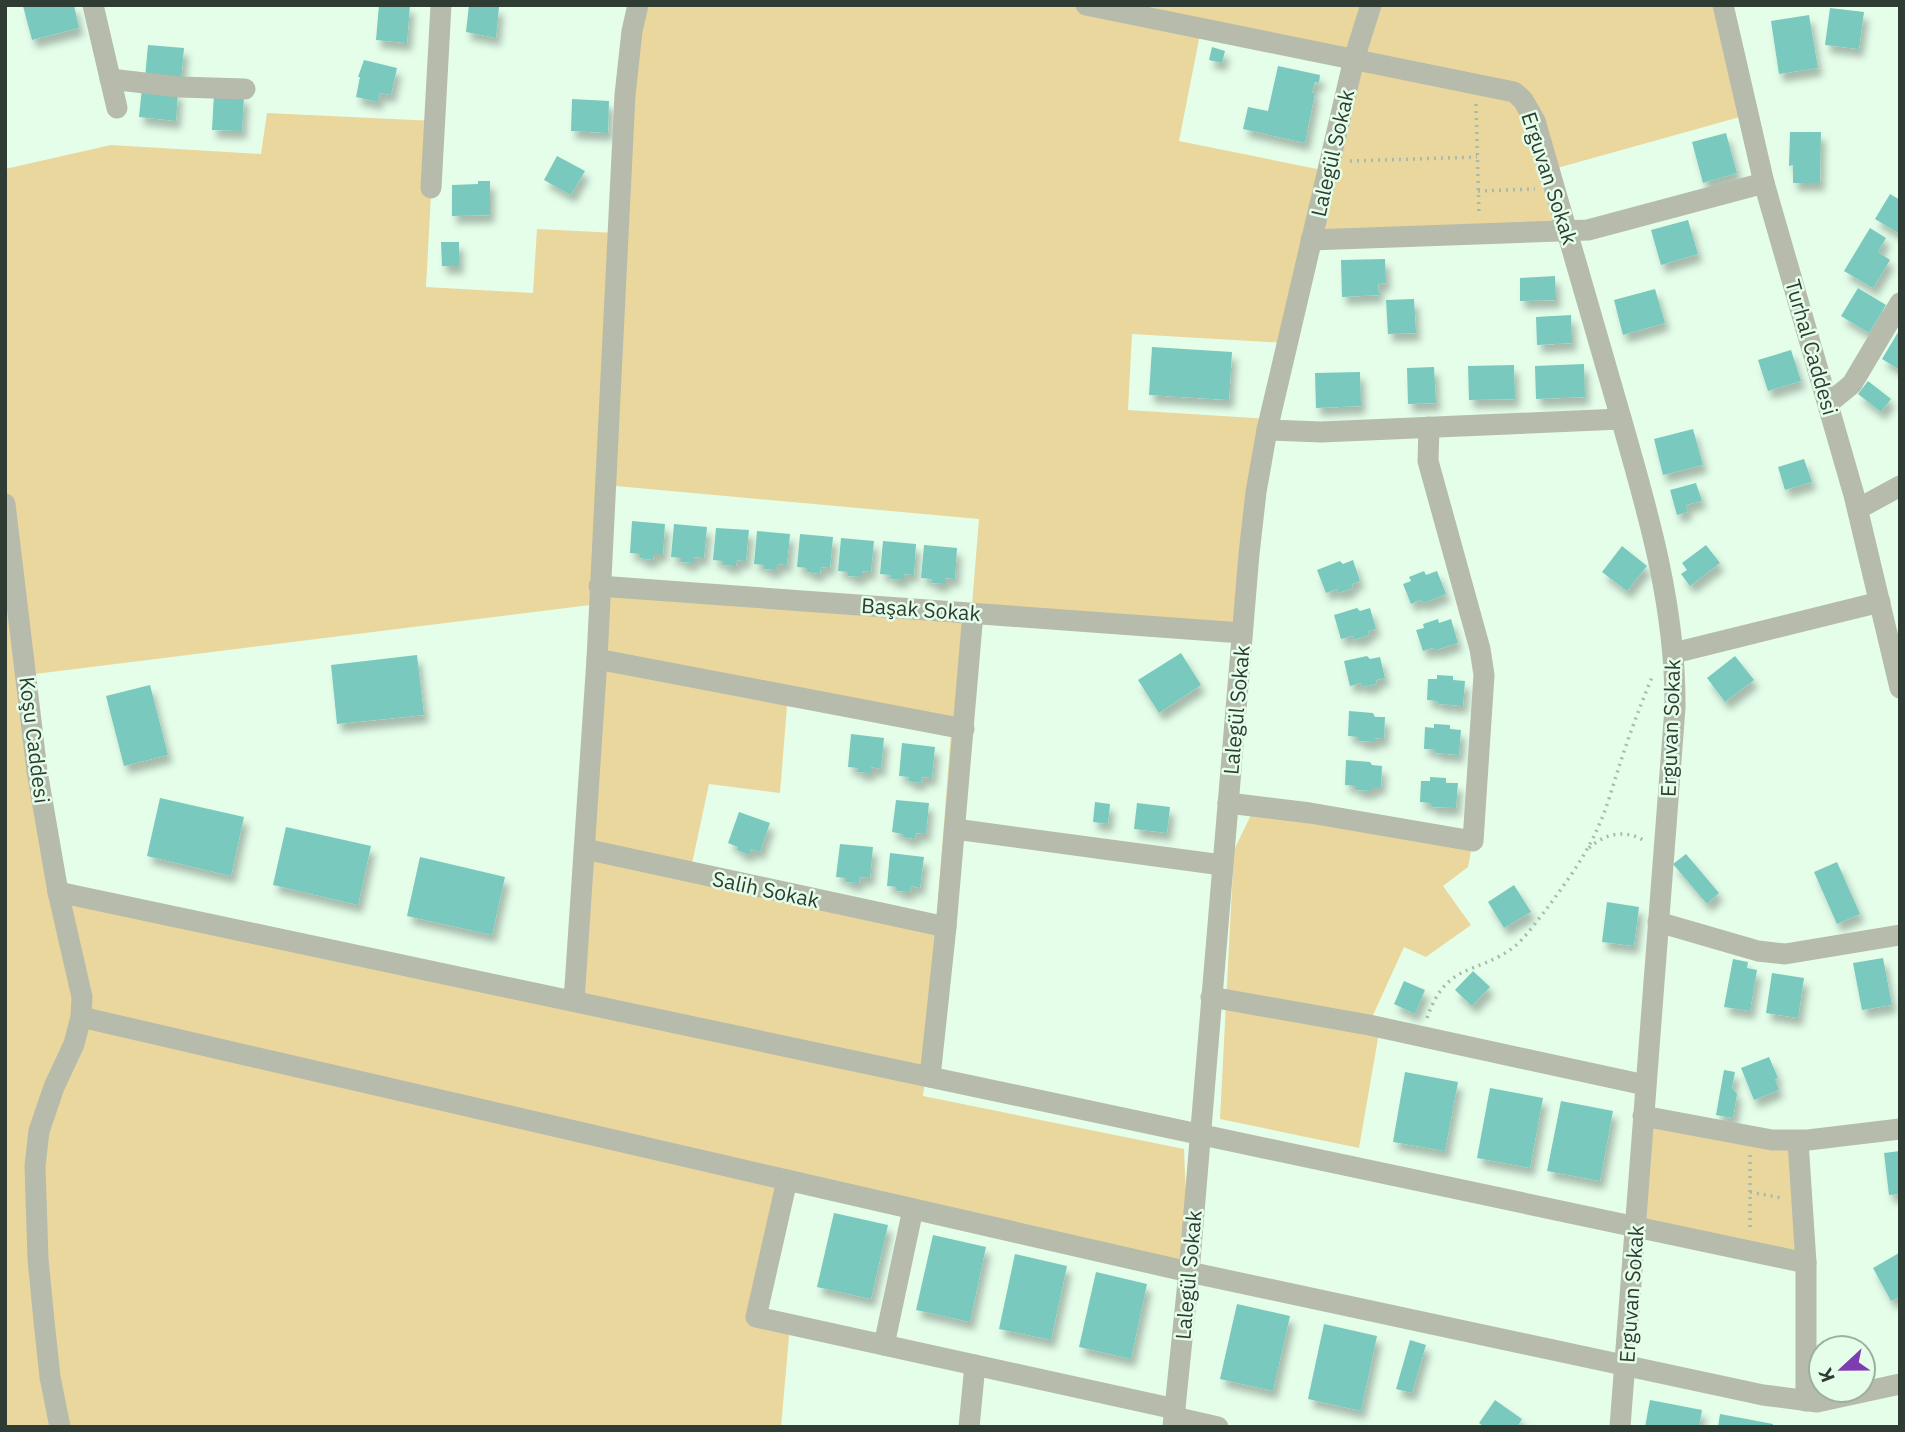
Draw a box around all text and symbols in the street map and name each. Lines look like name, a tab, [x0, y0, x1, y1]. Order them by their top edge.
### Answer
street label: Lalegül Sokak	[1304, 87, 1360, 219]
street label: Erguvan Sokak	[1515, 108, 1585, 248]
street label: Turhal Caddesi	[1779, 276, 1845, 418]
street label: Başak Sokak	[860, 591, 982, 627]
street label: Lalegül Sokak	[1216, 644, 1256, 776]
street label: Erguvan Sokak	[1654, 659, 1686, 797]
street label: Koşu Caddesi	[13, 675, 57, 805]
street label: Salih Sokak	[710, 864, 822, 914]
street label: Lalegül Sokak	[1168, 1209, 1208, 1341]
street label: Erguvan Sokak	[1612, 1224, 1650, 1364]
north arrow	[1807, 1334, 1877, 1404]
text: K	[1813, 1365, 1840, 1386]

